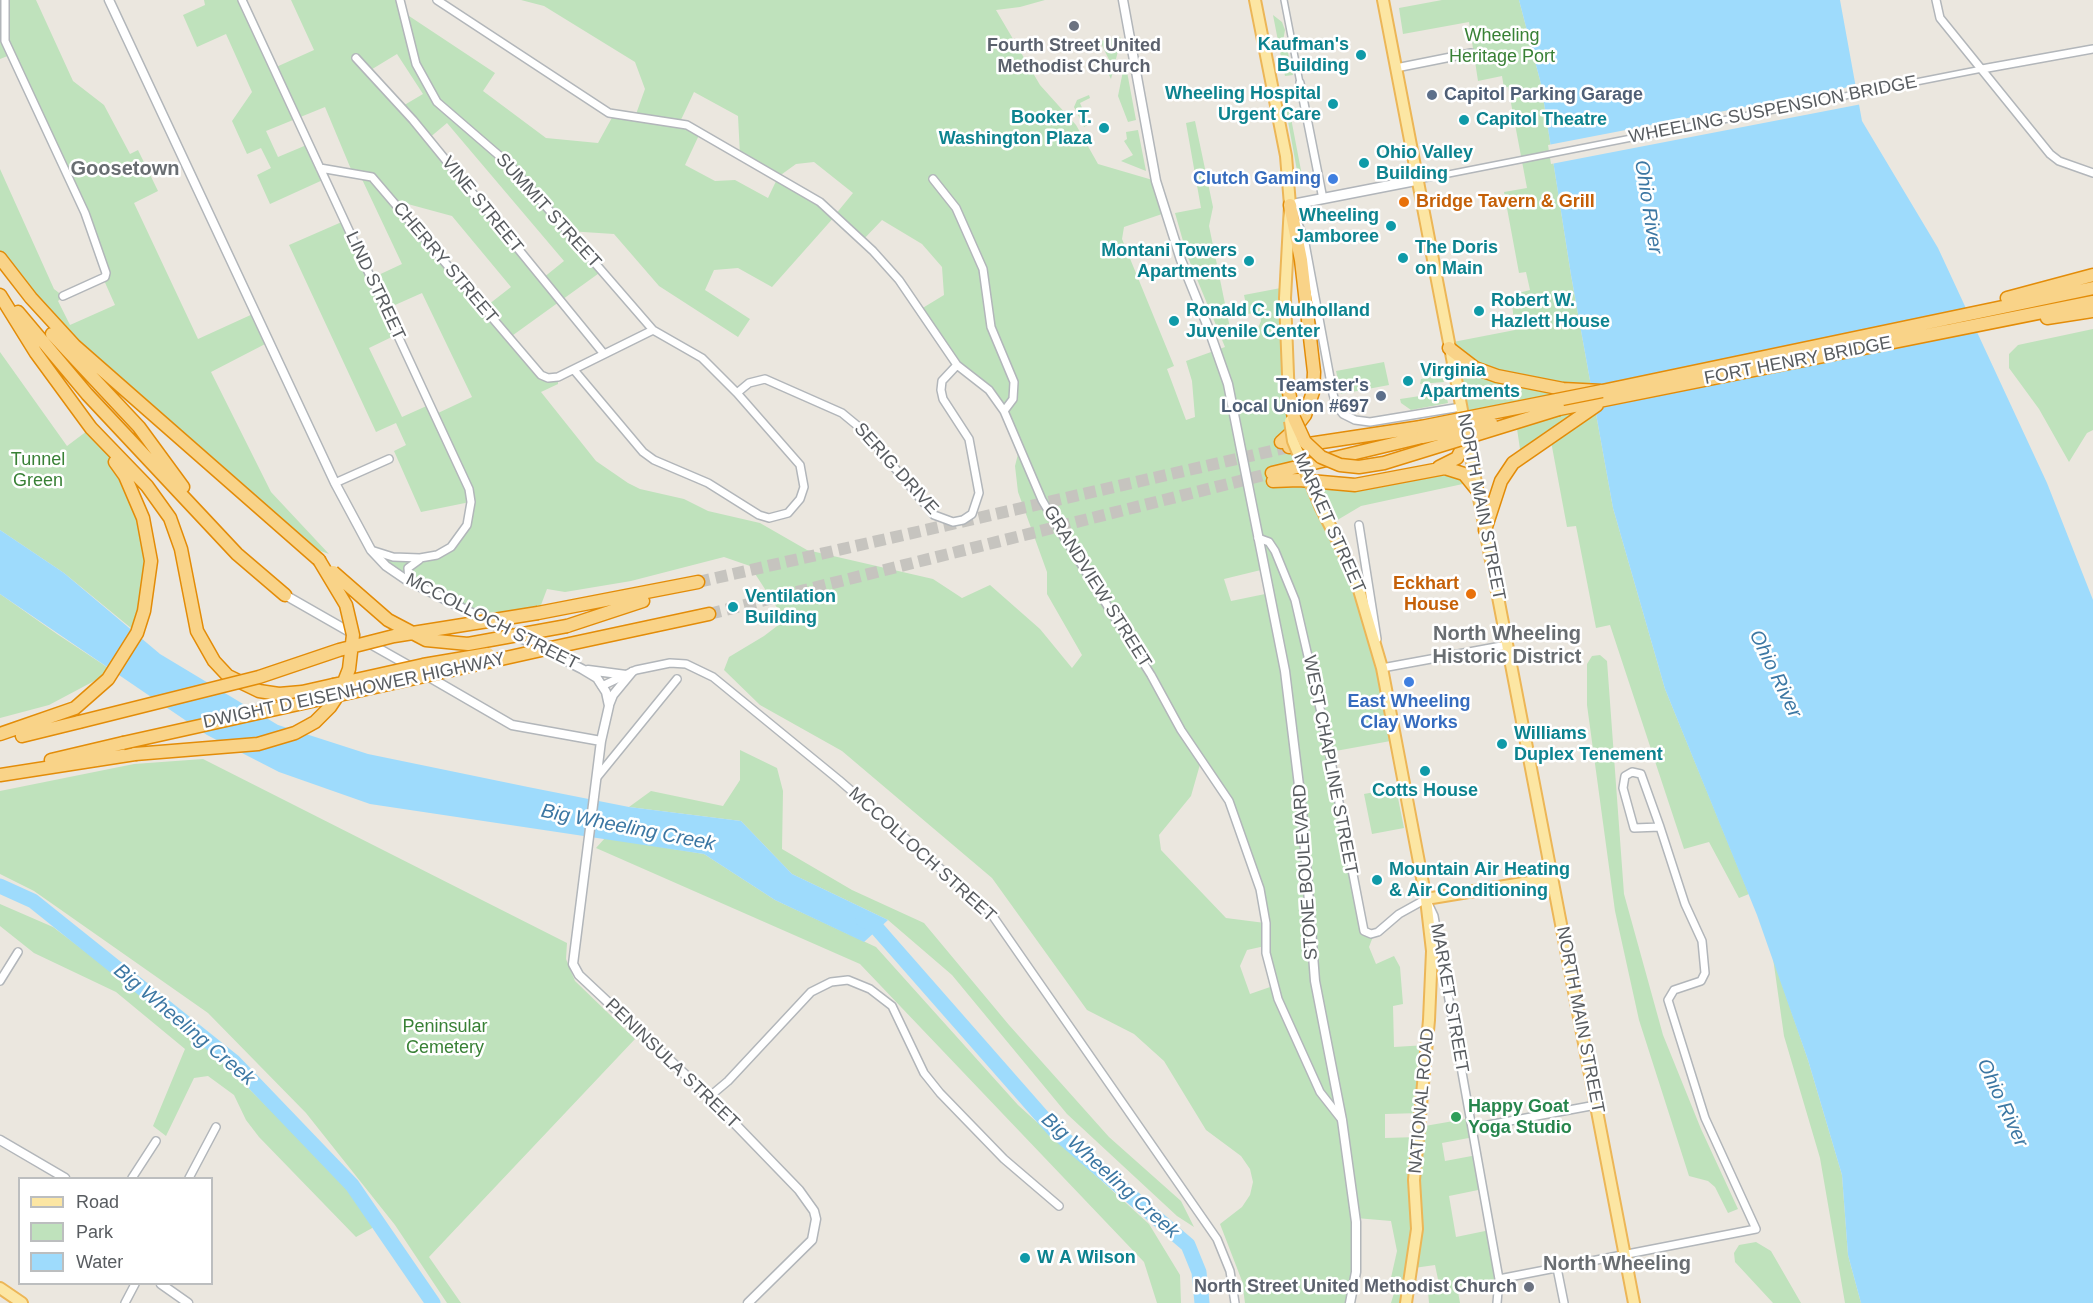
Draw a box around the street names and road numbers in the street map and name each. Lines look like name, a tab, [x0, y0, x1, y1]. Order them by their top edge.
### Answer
street label: WHEELING SUSPENSION BRIDGE	[1627, 71, 1919, 149]
street label: SUMMIT STREET	[491, 149, 605, 273]
street label: VINE STREET	[436, 152, 528, 258]
street label: CHERRY STREET	[388, 198, 502, 328]
street label: LIND STREET	[340, 228, 410, 344]
street label: FORT HENRY BRIDGE	[1703, 332, 1893, 390]
street label: NORTH MAIN STREET	[1452, 412, 1510, 602]
street label: SERIG DRIVE	[849, 419, 943, 519]
street label: MARKET STREET	[1288, 450, 1370, 596]
street label: GRANDVIEW STREET	[1038, 502, 1156, 672]
street label: MCCOLLOCH STREET	[402, 569, 582, 675]
street label: DWIGHT D EISENHOWER HIGHWAY	[201, 648, 507, 734]
street label: WEST CHAPLINE STREET	[1298, 653, 1362, 877]
street label: MCCOLLOCH STREET	[844, 783, 1000, 927]
street label: STONE BOULEVARD	[1289, 783, 1323, 961]
street label: MARKET STREET	[1425, 922, 1473, 1074]
street label: NORTH MAIN STREET	[1551, 925, 1609, 1115]
street label: PENINSULA STREET	[600, 994, 744, 1134]
street label: NATIONAL ROAD	[1405, 1027, 1439, 1175]

